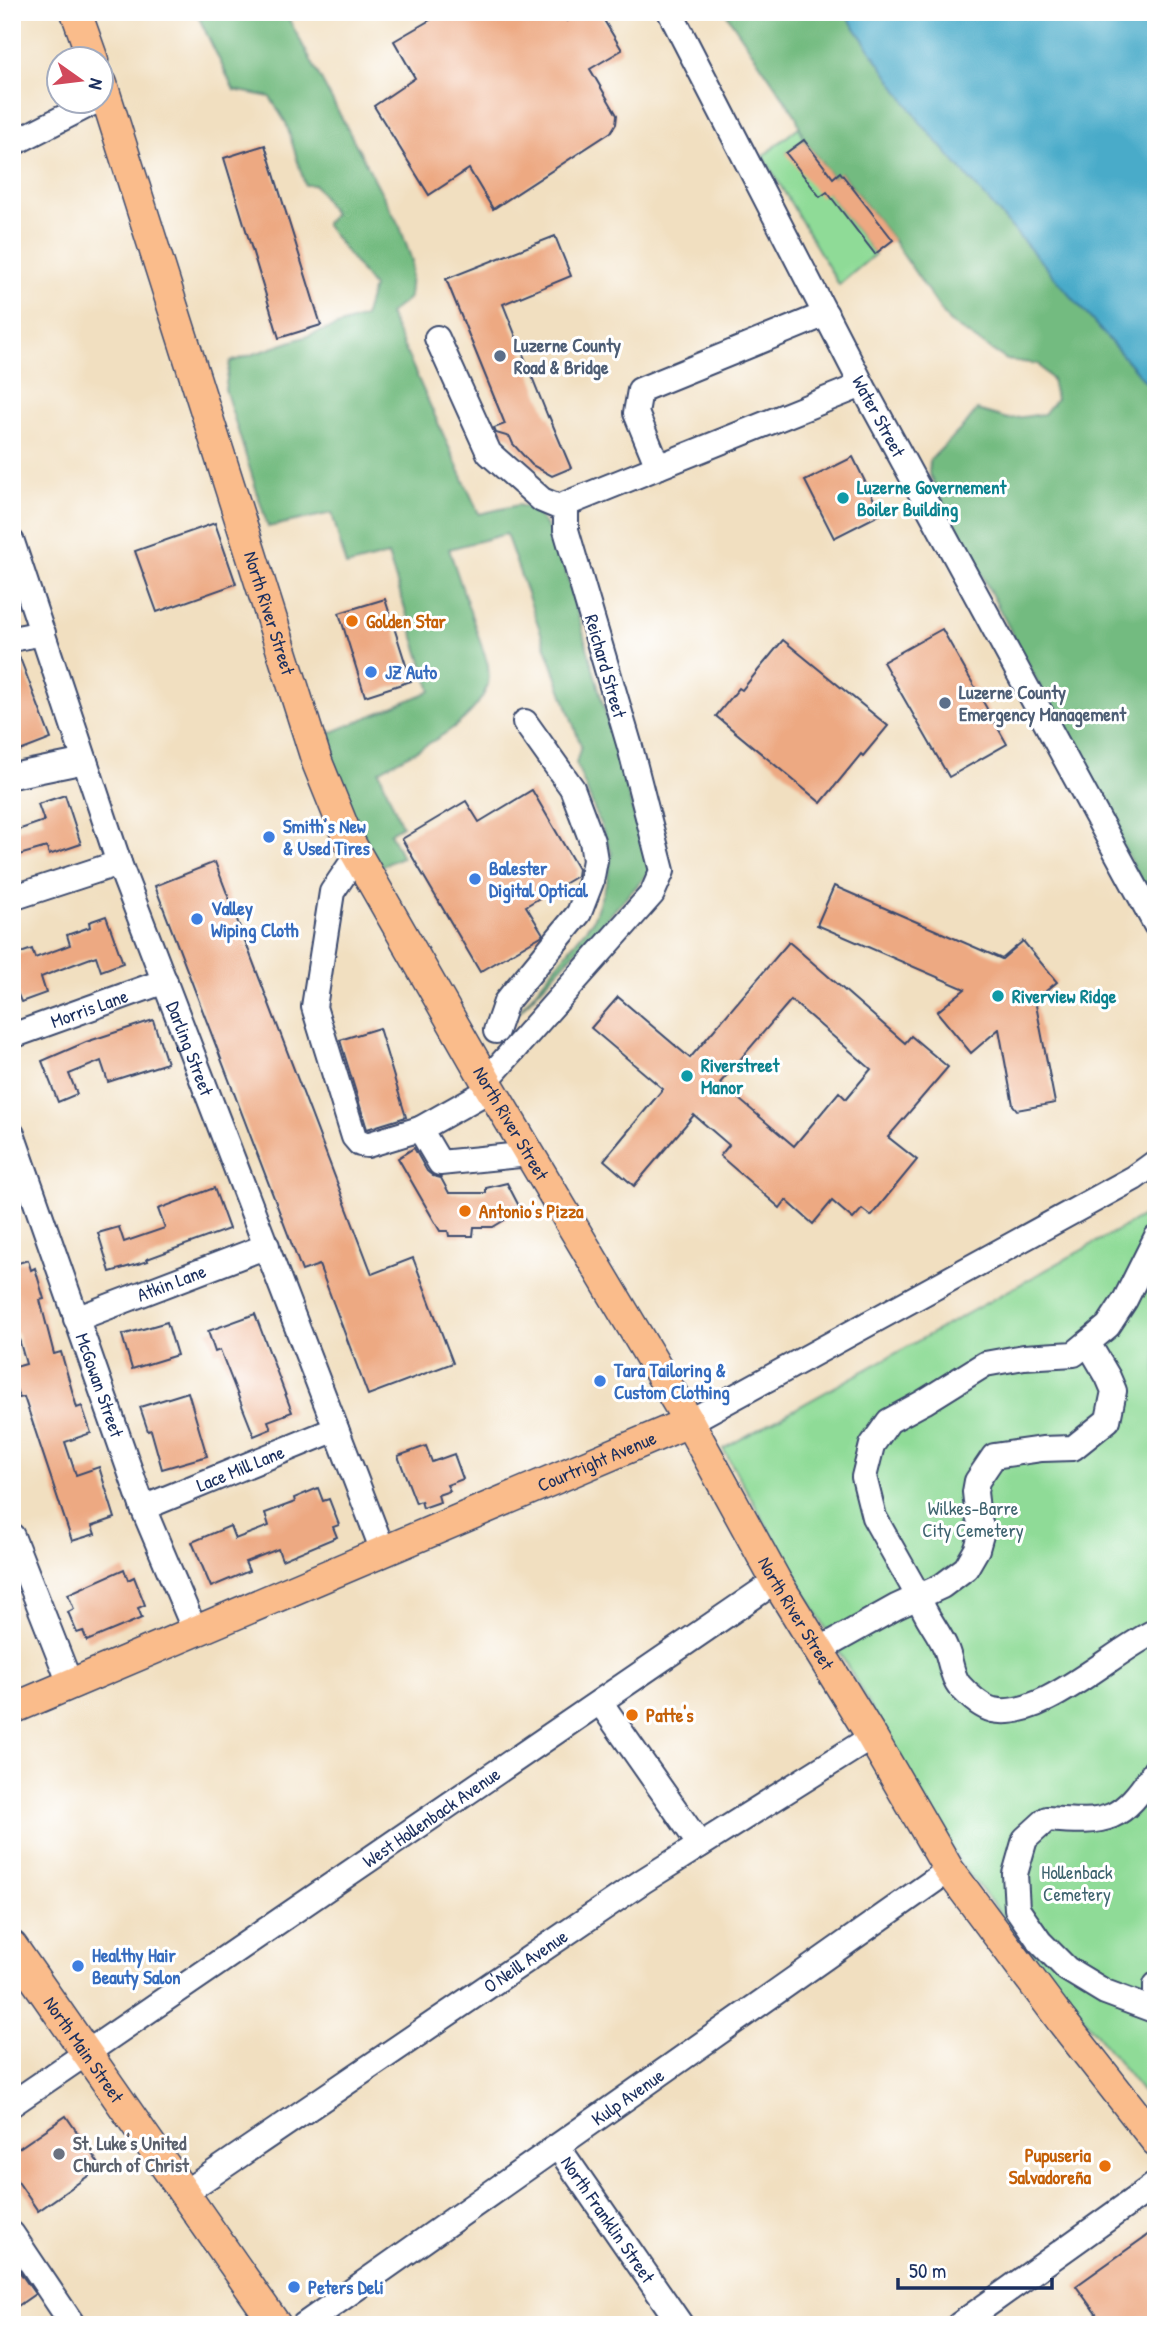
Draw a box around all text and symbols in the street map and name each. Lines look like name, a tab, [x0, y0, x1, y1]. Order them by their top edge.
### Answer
north arrow	[46, 46, 116, 116]
text: N	[83, 76, 110, 92]
place label: Luzerne County Road & Bridge	[514, 332, 621, 381]
marker: Luzerne County Road & Bridge	[492, 348, 508, 364]
street label: Water Street	[846, 371, 912, 462]
place label: Luzerne Governement Boiler Building	[857, 474, 1008, 523]
marker: Luzerne Governement Boiler Building	[835, 490, 851, 506]
street label: North River Street	[238, 548, 302, 678]
place label: Golden Star	[366, 608, 446, 634]
street label: Reichard Street	[579, 611, 633, 721]
marker: Golden Star	[344, 613, 360, 629]
place label: JZ Auto	[385, 659, 437, 685]
marker: JZ Auto	[363, 664, 379, 680]
place label: Luzerne County Emergency Management	[959, 679, 1127, 728]
marker: Luzerne County Emergency Management	[937, 695, 953, 711]
place label: Smith’s New & Used Tires	[283, 813, 371, 861]
marker: Smith’s New & Used Tires	[261, 829, 277, 845]
place label: Balester Digital Optical	[489, 855, 589, 904]
marker: Balester Digital Optical	[467, 871, 483, 887]
place label: Valley Wiping Cloth	[211, 895, 298, 944]
marker: Valley Wiping Cloth	[189, 911, 205, 927]
street label: Morris Lane	[47, 982, 132, 1034]
place label: Riverview Ridge	[1012, 983, 1117, 1010]
marker: Riverview Ridge	[990, 988, 1006, 1004]
street label: Darling Street	[160, 998, 220, 1100]
place label: Riverstreet Manor	[701, 1052, 781, 1100]
street label: North River Street	[467, 1062, 555, 1185]
marker: Riverstreet Manor	[679, 1068, 695, 1084]
place label: Antonio's Pizza	[479, 1198, 584, 1224]
marker: Antonio's Pizza	[457, 1203, 473, 1219]
street label: Atkin Lane	[133, 1257, 210, 1308]
street label: McGowan Street	[70, 1329, 130, 1441]
place label: Tara Tailoring & Custom Clothing	[613, 1357, 730, 1406]
marker: Tara Tailoring & Custom Clothing	[592, 1373, 608, 1389]
street label: Courtright Avenue	[533, 1424, 660, 1498]
street label: Lace Mill Lane	[192, 1438, 288, 1498]
park label: Wilkes-Barre City Cemetery	[922, 1495, 1024, 1543]
street label: North River Street	[752, 1552, 841, 1675]
place label: Patte's	[646, 1702, 694, 1728]
marker: Patte's	[624, 1707, 640, 1723]
street label: West Hollenback Avenue	[357, 1760, 506, 1873]
park label: Hollenback Cemetery	[1041, 1859, 1113, 1907]
street label: O'Neill Avenue	[478, 1923, 573, 1999]
place label: Healthy Hair Beauty Salon	[92, 1942, 181, 1991]
marker: Healthy Hair Beauty Salon	[70, 1958, 86, 1974]
street label: North Main Street	[38, 1991, 130, 2108]
street label: Kulp Avenue	[586, 2062, 669, 2131]
place label: St. Luke's United Church of Christ	[73, 2130, 190, 2178]
place label: Pupuseria Salvadoreña	[1009, 2142, 1092, 2190]
marker: St. Luke's United Church of Christ	[51, 2146, 67, 2162]
street label: North Franklin Street	[555, 2151, 661, 2288]
marker: Pupuseria Salvadoreña	[1097, 2158, 1113, 2174]
scale bar	[898, 2246, 1052, 2290]
text: 50 m	[909, 2256, 946, 2285]
place label: Peters Deli	[308, 2274, 384, 2300]
marker: Peters Deli	[286, 2279, 302, 2295]

